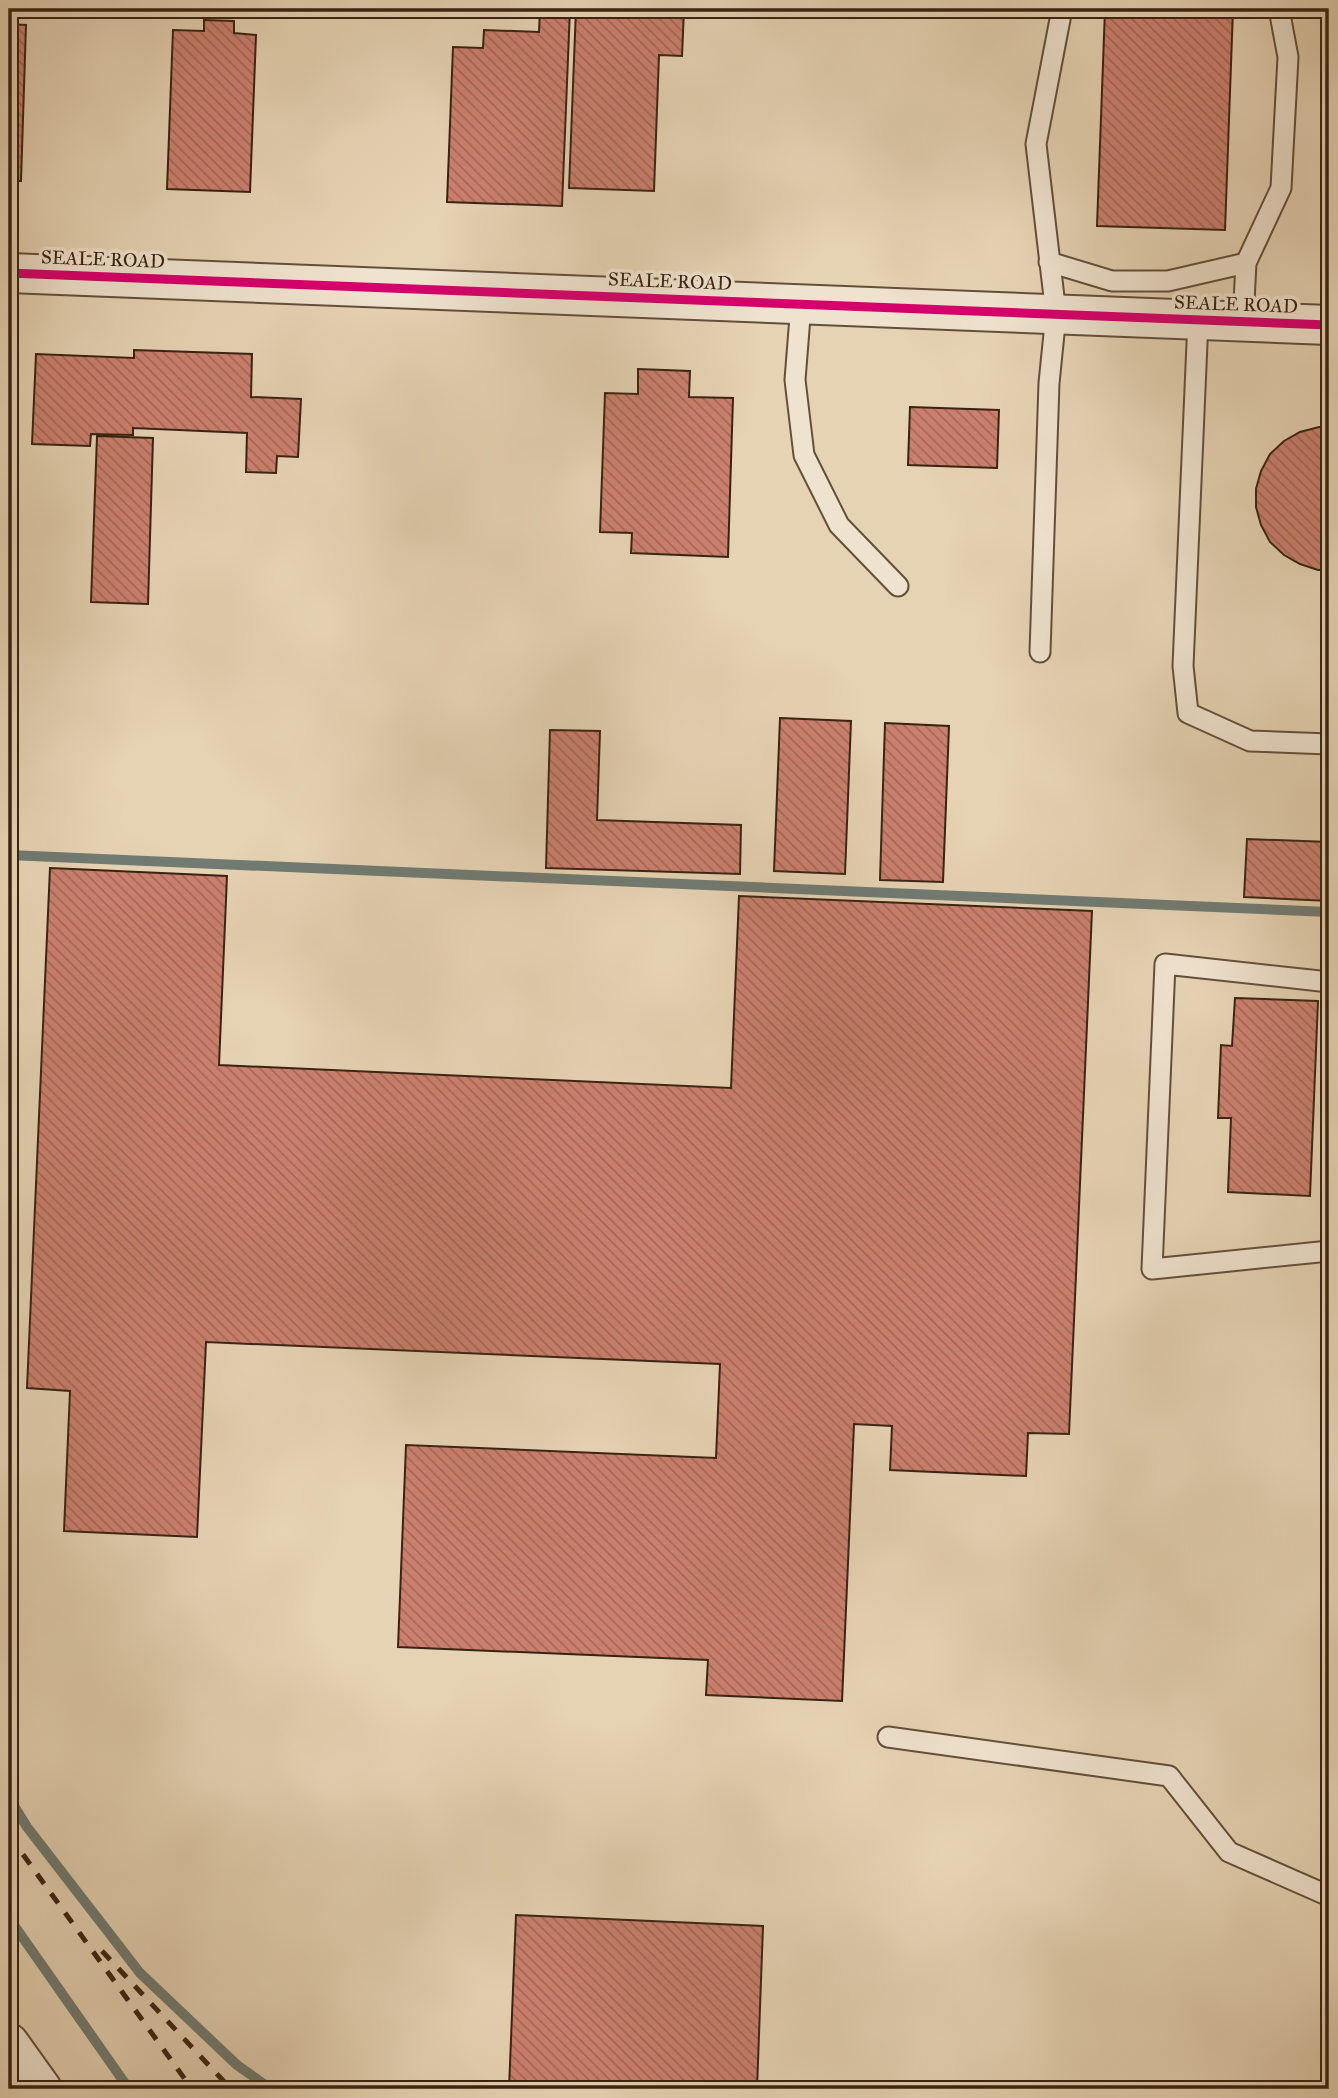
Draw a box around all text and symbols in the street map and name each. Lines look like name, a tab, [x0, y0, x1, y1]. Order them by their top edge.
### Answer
street label: SEALE ROAD	[41, 245, 165, 273]
street label: SEALE ROAD	[608, 267, 732, 295]
street label: SEALE ROAD	[1174, 290, 1298, 318]

